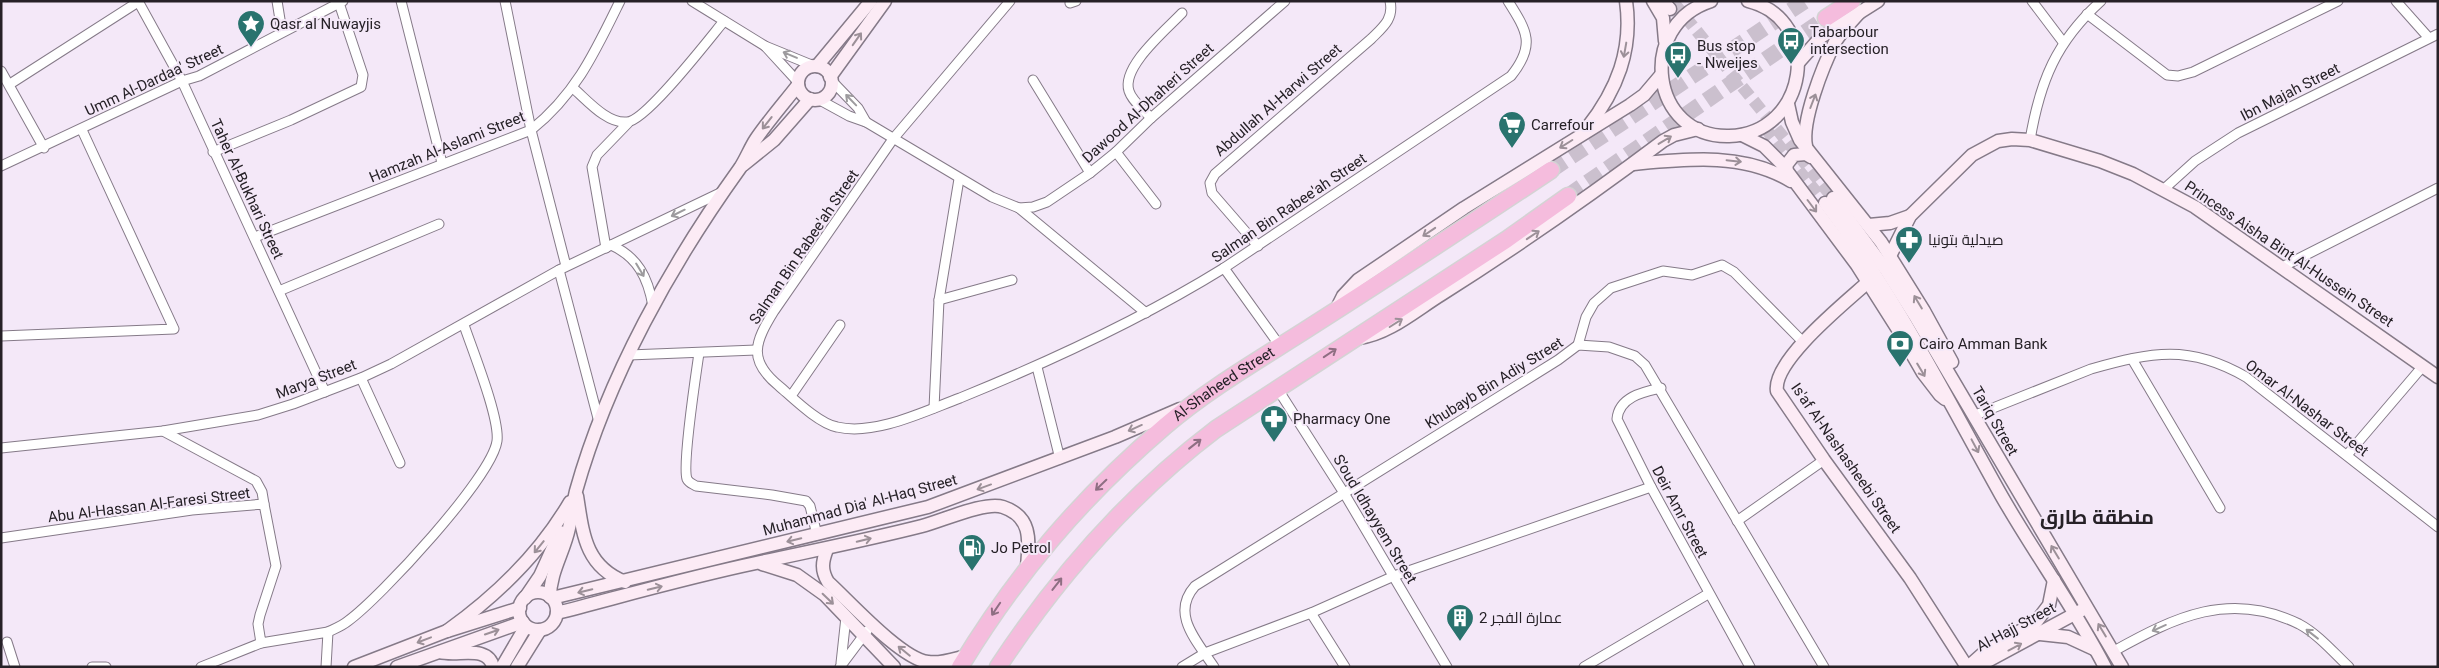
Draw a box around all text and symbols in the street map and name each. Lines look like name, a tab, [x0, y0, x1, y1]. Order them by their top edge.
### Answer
place icon: Qasr al Nuwayjis	[236, 9, 266, 48]
place label: Qasr al Nuwayjis	[270, 15, 381, 33]
place label: Tabarbour intersection	[1810, 23, 1889, 58]
bus stop icon: Tabarbour intersection	[1776, 26, 1806, 65]
one-way arrow	[852, 32, 862, 46]
place label: Bus stop - Nweijes	[1697, 37, 1758, 72]
street label: Dawood Al-Dhaheri Street	[1079, 39, 1217, 167]
street label: Umm Al-Dardaa' Street	[82, 40, 226, 120]
street label: Abdullah Al-Harwi Street	[1211, 40, 1345, 160]
bus stop icon: Bus stop - Nweijes	[1663, 40, 1693, 79]
one-way arrow	[1620, 41, 1630, 57]
one-way arrow	[783, 49, 798, 59]
street label: Ibn Majah Street	[2237, 59, 2343, 125]
one-way arrow	[845, 93, 857, 106]
one-way arrow	[1808, 94, 1818, 109]
street label: Hamzah Al-Aslami Street	[366, 107, 528, 187]
supermarket icon: Carrefour	[1497, 110, 1527, 149]
street label: Taher Al-Bukhari Street	[207, 116, 287, 262]
one-way arrow	[762, 116, 773, 129]
place label: Carrefour	[1531, 116, 1594, 134]
one-way arrow	[1657, 135, 1671, 145]
one-way arrow	[1559, 140, 1573, 150]
street label: Salman Bin Rabee'ah Street	[1208, 149, 1370, 267]
one-way arrow	[1725, 157, 1741, 166]
street label: Salman Bin Rabee'ah Street	[745, 166, 863, 328]
street label: Princess Aisha Bint Al-Hussein Street	[2181, 177, 2397, 331]
one-way arrow	[1807, 199, 1817, 213]
one-way arrow	[671, 209, 686, 218]
pharmacy icon: صيدلية بتونيا	[1894, 225, 1924, 264]
one-way arrow	[1422, 227, 1436, 237]
one-way arrow	[1526, 230, 1540, 240]
place label: صيدلية بتونيا	[1928, 231, 2004, 249]
one-way arrow	[636, 262, 646, 276]
one-way arrow	[1913, 295, 1923, 309]
one-way arrow	[1389, 318, 1403, 328]
bank icon: Cairo Amman Bank	[1885, 329, 1915, 368]
street label: Khubayb Bin Adiy Street	[1422, 333, 1566, 433]
place label: Cairo Amman Bank	[1919, 335, 2048, 353]
street label: Al-Shaheed Street	[1169, 343, 1278, 425]
one-way arrow	[1322, 348, 1336, 358]
street label: Marya Street	[273, 355, 359, 403]
street label: Omar Al-Nashar Street	[2242, 356, 2372, 460]
one-way arrow	[1917, 363, 1927, 377]
street label: Is'af Al-Nashasheebi Street	[1787, 379, 1905, 537]
street label: Tariq Street	[1968, 383, 2022, 459]
pharmacy icon: Pharmacy One	[1259, 404, 1289, 443]
place label: Pharmacy One	[1293, 410, 1391, 428]
one-way arrow	[1128, 424, 1143, 434]
one-way arrow	[1188, 439, 1201, 450]
one-way arrow	[1970, 439, 1980, 454]
street label: S’oud Idhayyem Street	[1329, 451, 1421, 587]
street label: Deir Amr Street	[1648, 463, 1712, 561]
street label: Muhammad Dia' Al-Haq Street	[761, 470, 959, 540]
one-way arrow	[1095, 479, 1107, 491]
one-way arrow	[977, 483, 992, 492]
street label: Abu Al-Hassan Al-Faresi Street	[47, 484, 251, 526]
district label: منطقة طارق	[2040, 505, 2154, 530]
fuel station icon: Jo Petrol	[957, 533, 987, 572]
one-way arrow	[856, 535, 872, 544]
one-way arrow	[786, 536, 802, 545]
place label: Jo Petrol	[991, 539, 1051, 557]
one-way arrow	[534, 540, 545, 553]
one-way arrow	[2049, 546, 2059, 560]
one-way arrow	[1051, 578, 1062, 591]
one-way arrow	[646, 583, 662, 592]
one-way arrow	[577, 587, 593, 596]
one-way arrow	[822, 593, 835, 605]
street label: Al-Hajj Street	[1973, 599, 2059, 655]
one-way arrow	[991, 602, 1001, 616]
building icon: عمارة الفجر 2	[1445, 603, 1475, 642]
place label: عمارة الفجر 2	[1479, 609, 1562, 627]
one-way arrow	[2096, 623, 2107, 637]
one-way arrow	[2152, 623, 2167, 633]
one-way arrow	[484, 627, 500, 637]
one-way arrow	[2306, 629, 2319, 640]
one-way arrow	[416, 636, 431, 645]
one-way arrow	[2008, 641, 2022, 651]
one-way arrow	[897, 645, 910, 656]

